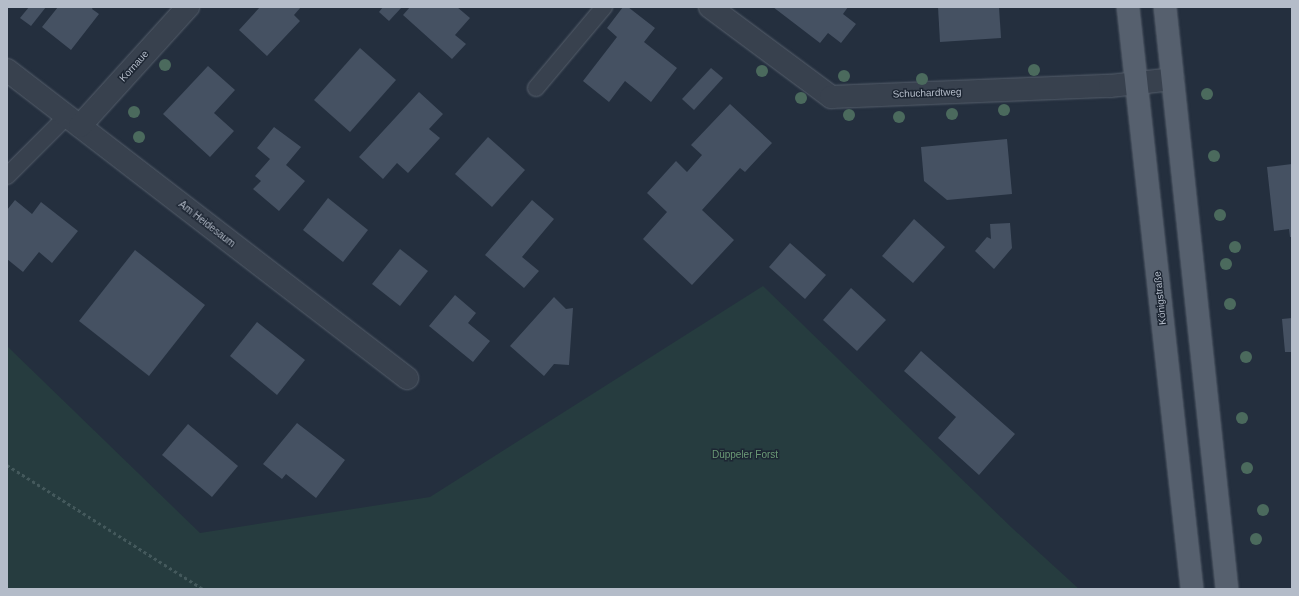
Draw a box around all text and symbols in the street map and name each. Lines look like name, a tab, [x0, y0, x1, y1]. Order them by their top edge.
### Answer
street label: Kornaue	[117, 48, 151, 84]
street label: Schuchardtweg	[892, 86, 962, 100]
street label: Am Heidesaum	[176, 198, 238, 250]
street label: Königstraße	[1151, 271, 1169, 325]
park label: Düppeler Forst	[712, 449, 778, 461]

